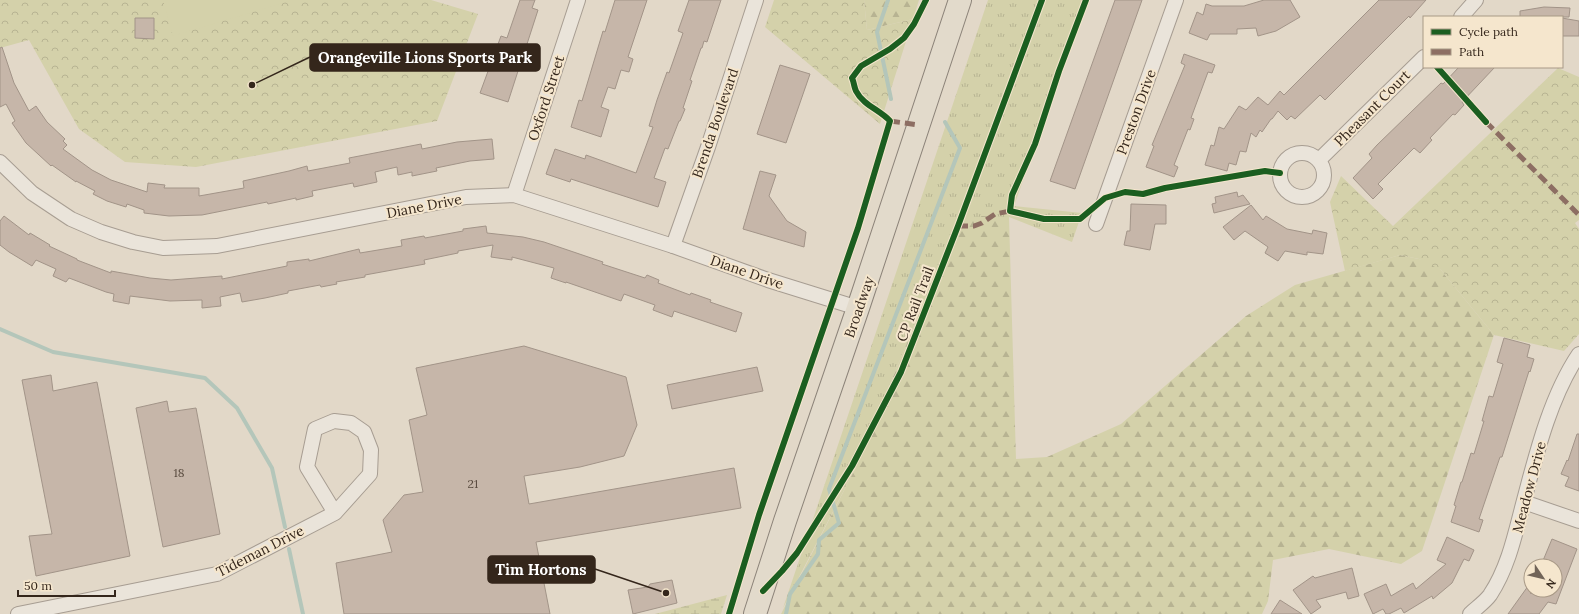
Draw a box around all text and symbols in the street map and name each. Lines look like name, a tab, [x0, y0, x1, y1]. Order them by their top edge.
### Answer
legend	[1423, 16, 1563, 68]
text: Cycle path	[1459, 24, 1518, 39]
callout: Orangeville Lions Sports Park	[310, 44, 540, 71]
text: Path	[1459, 44, 1484, 59]
text: Orangeville Lions Sports Park	[318, 48, 532, 67]
street label: Oxford Street	[524, 52, 568, 143]
street label: Brenda Boulevard	[688, 66, 742, 180]
street label: Pheasant Court	[1330, 66, 1414, 150]
street label: Preston Drive	[1112, 67, 1160, 157]
street label: Diane Drive	[385, 190, 464, 222]
street label: Diane Drive	[708, 251, 786, 293]
street label: CP Rail Trail	[892, 264, 938, 344]
street label: Broadway	[840, 273, 878, 340]
street label: Meadow Drive	[1508, 439, 1550, 535]
house number: 18	[173, 465, 185, 480]
house number: 21	[468, 476, 478, 491]
street label: Tideman Drive	[213, 521, 307, 581]
callout: Tim Hortons	[488, 556, 595, 583]
north arrow	[1523, 558, 1563, 598]
text: Tim Hortons	[495, 560, 587, 579]
scale bar	[18, 572, 115, 598]
text: N	[1543, 576, 1559, 592]
text: 50 m	[24, 578, 52, 593]

